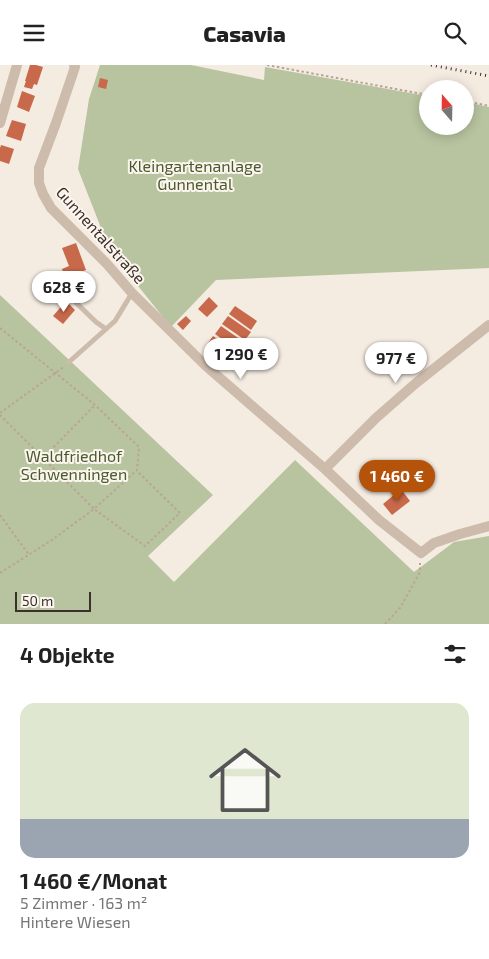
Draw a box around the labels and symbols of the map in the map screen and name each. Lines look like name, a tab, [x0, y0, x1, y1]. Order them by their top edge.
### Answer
north arrow	[419, 80, 474, 135]
park label: Kleingartenanlage Gunnental	[128, 156, 262, 193]
street label: Gunnentalstraße	[53, 182, 150, 287]
pin: 628 €	[29, 271, 99, 313]
pin: 1 290 €	[195, 337, 287, 380]
pin: 977 €	[361, 341, 431, 384]
park label: Waldfriedhof Schwenningen	[21, 446, 127, 483]
pin: 1 460 €	[351, 459, 443, 502]
scale bar	[15, 589, 91, 612]

